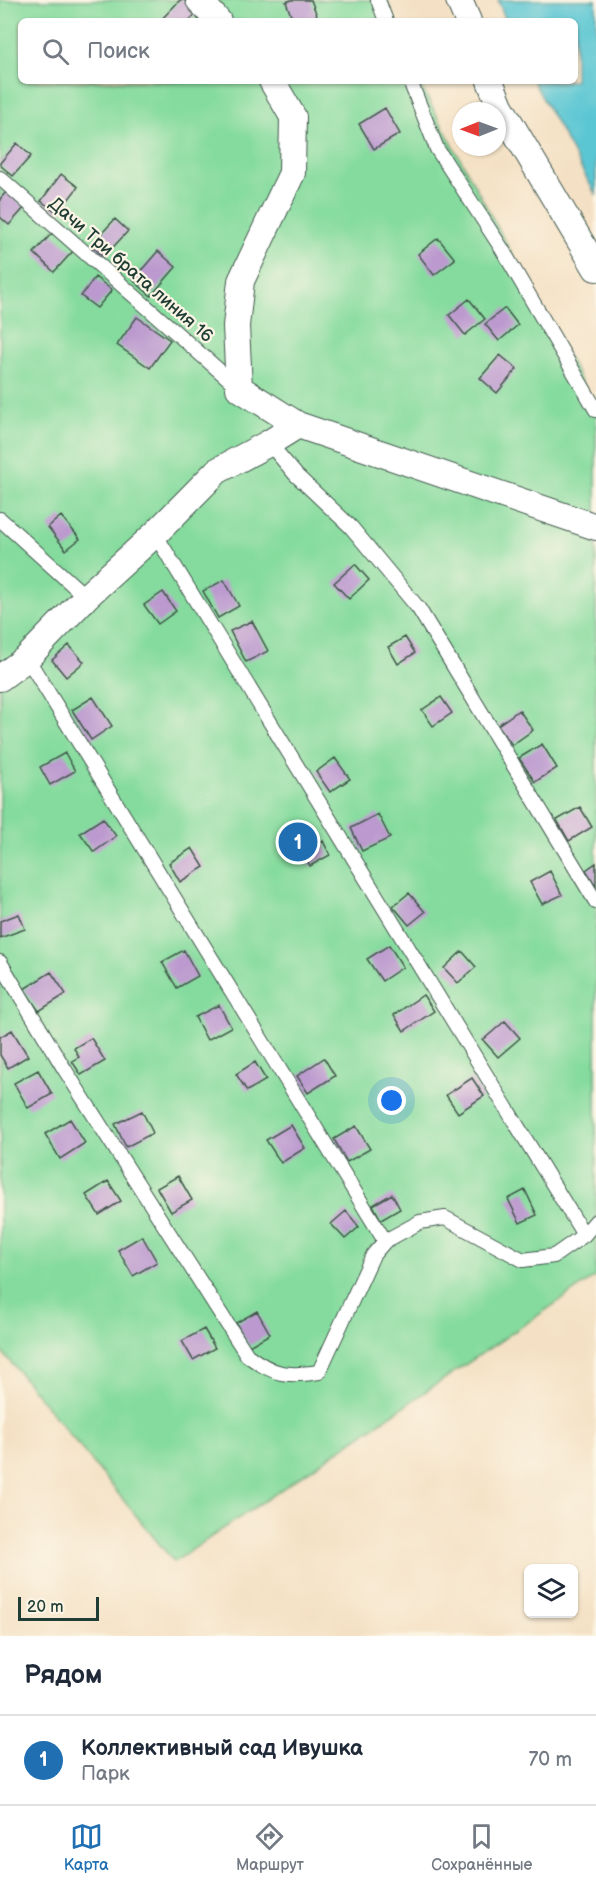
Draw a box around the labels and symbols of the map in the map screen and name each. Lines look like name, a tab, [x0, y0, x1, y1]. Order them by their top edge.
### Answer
north arrow	[452, 102, 506, 156]
street label: Дачи Три брата линия 16	[45, 193, 217, 347]
pin: 1	[278, 820, 318, 864]
your location	[377, 1086, 406, 1115]
scale bar	[18, 1594, 99, 1622]

